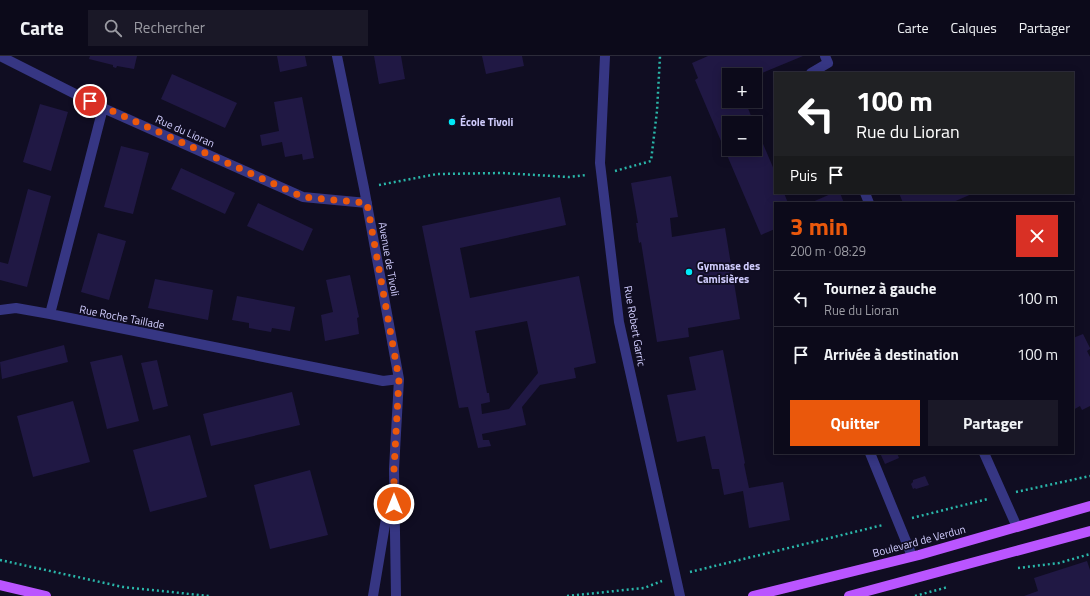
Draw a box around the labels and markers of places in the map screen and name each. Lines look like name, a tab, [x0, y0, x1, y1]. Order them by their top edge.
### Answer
pin	[73, 84, 107, 118]
place label: École Tivoli	[460, 114, 514, 130]
marker: École Tivoli	[447, 117, 457, 127]
place label: Gymnase des Camisières	[697, 258, 760, 287]
marker: Gymnase des Camisières	[684, 267, 694, 277]

